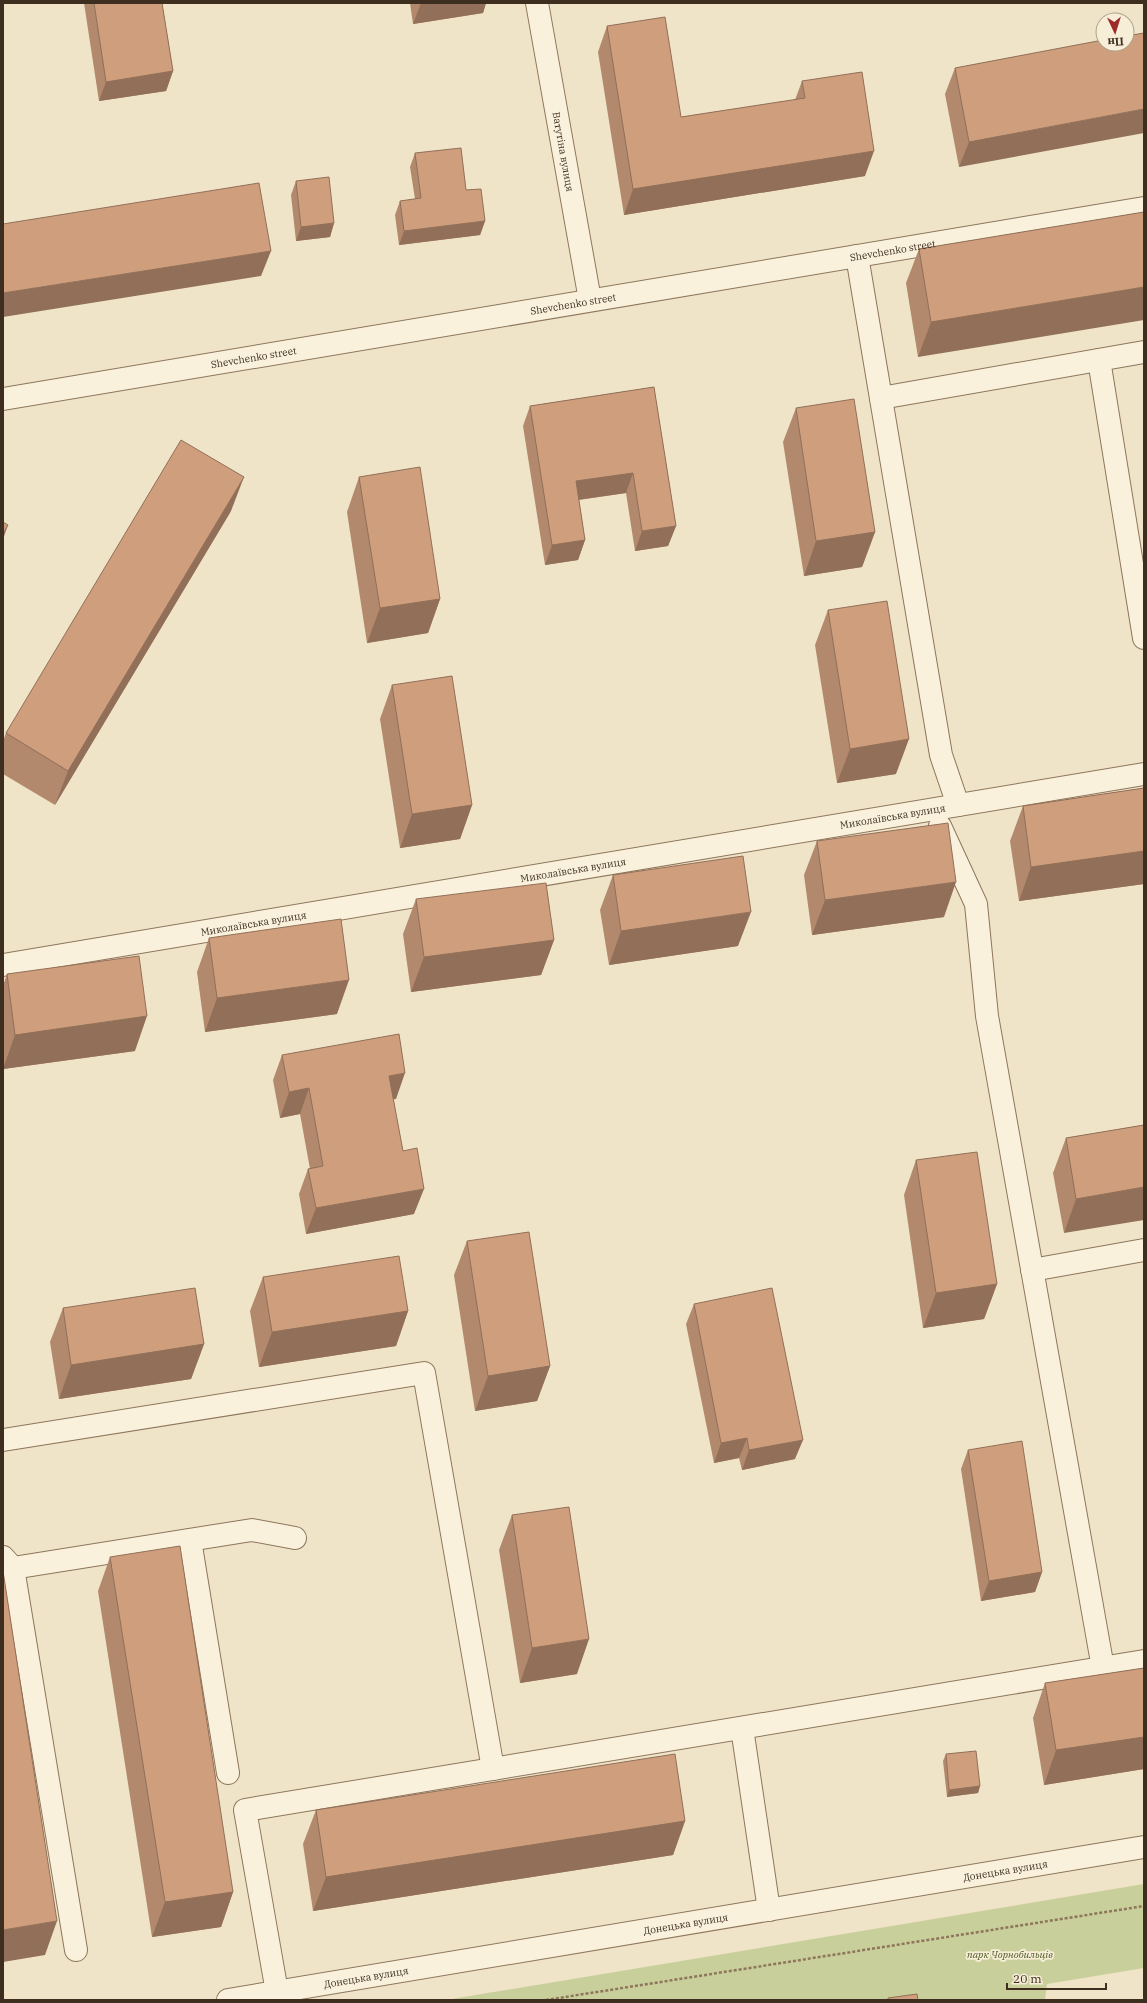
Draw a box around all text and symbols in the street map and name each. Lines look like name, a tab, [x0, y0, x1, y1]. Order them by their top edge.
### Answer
north arrow	[1095, 12, 1135, 52]
text: Пн	[1106, 34, 1124, 50]
street label: Ватутіна вулиця	[550, 111, 577, 193]
street label: Shevchenko street	[849, 236, 937, 264]
street label: Shevchenko street	[529, 290, 617, 317]
street label: Shevchenko street	[210, 343, 298, 371]
street label: Миколаївська вулиця	[839, 801, 947, 831]
street label: Миколаївська вулиця	[519, 854, 627, 885]
street label: Миколаївська вулиця	[200, 908, 307, 938]
street label: Донецька вулиця	[962, 1857, 1049, 1884]
street label: Донецька вулиця	[642, 1910, 729, 1937]
park label: парк Чорнобильців	[967, 1948, 1053, 1961]
street label: Донецька вулиця	[323, 1963, 410, 1990]
scale bar	[1007, 1965, 1106, 1991]
text: 20 m	[1013, 1971, 1042, 1986]

